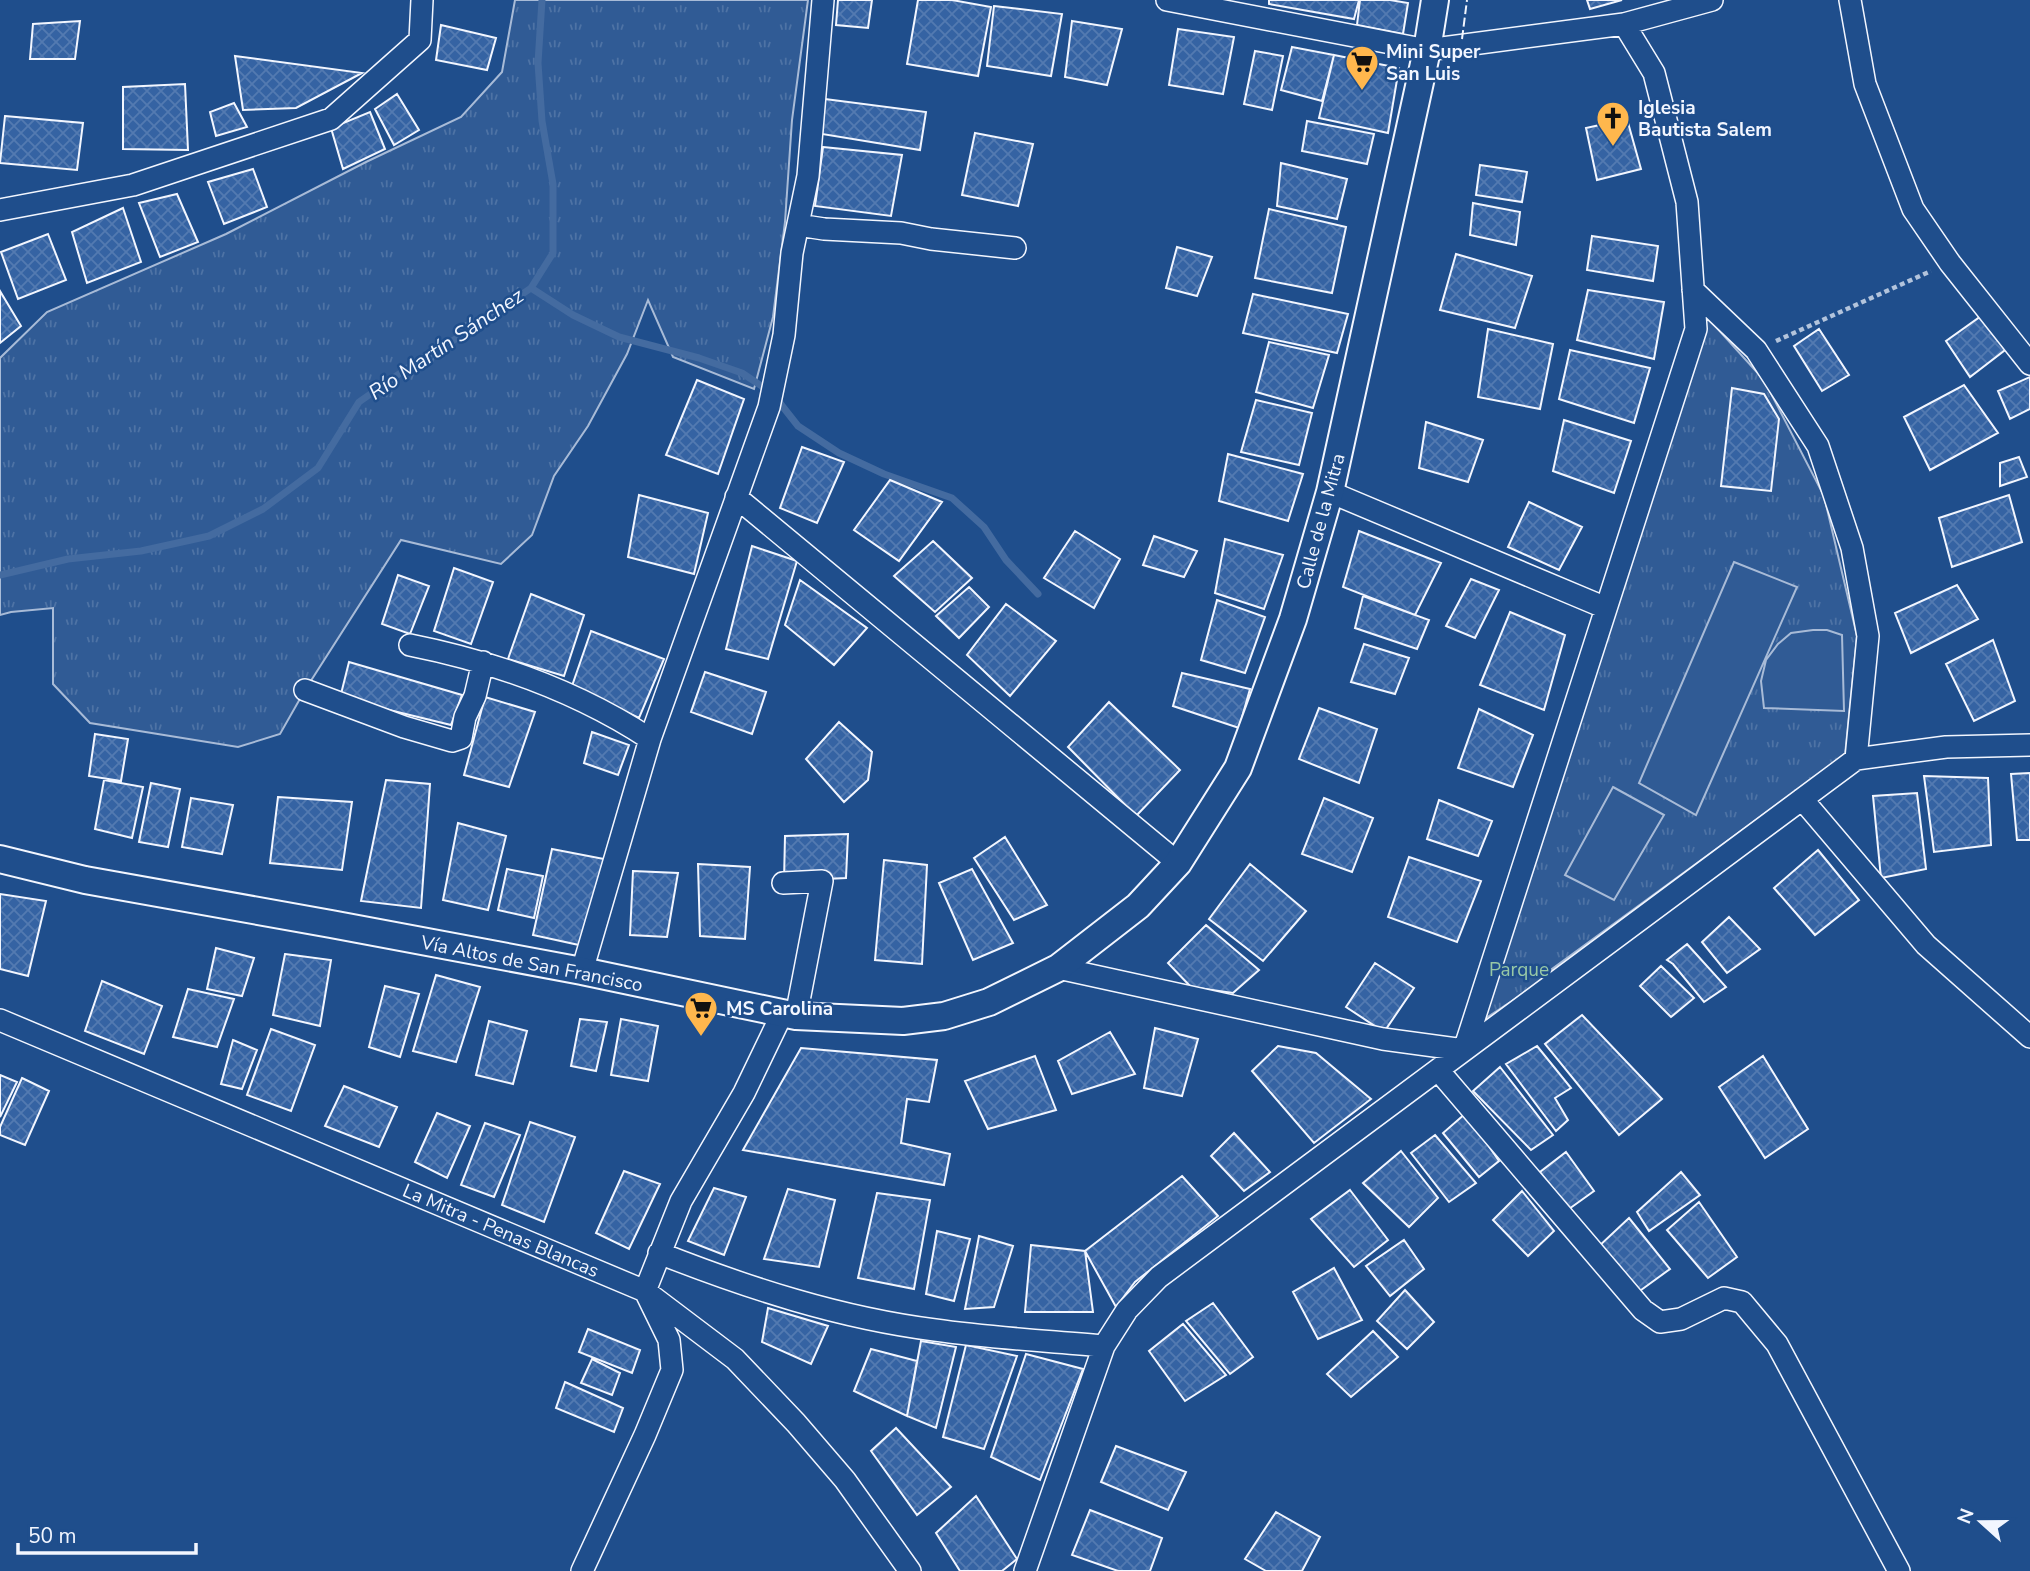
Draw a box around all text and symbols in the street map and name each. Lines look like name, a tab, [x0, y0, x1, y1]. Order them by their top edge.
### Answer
place label: Mini Super San Luis	[1386, 39, 1481, 87]
supermarket icon: Mini Super San Luis	[1343, 43, 1381, 92]
place label: Iglesia Bautista Salem	[1638, 95, 1772, 143]
church icon: Iglesia Bautista Salem	[1594, 99, 1632, 148]
water label: Río Martín Sánchez	[363, 282, 529, 406]
street label: Calle de la Mitra	[1290, 451, 1352, 592]
street label: Vía Altos de San Francisco	[418, 929, 645, 998]
park label: Parque	[1489, 957, 1549, 983]
supermarket icon: MS Carolina	[682, 989, 720, 1038]
place label: MS Carolina	[726, 996, 833, 1022]
street label: La Mitra - Penas Blancas	[398, 1178, 603, 1284]
north arrow	[1946, 1487, 2016, 1557]
text: N	[1951, 1505, 1981, 1528]
scale bar	[18, 1512, 196, 1556]
text: 50 m	[28, 1522, 77, 1550]

